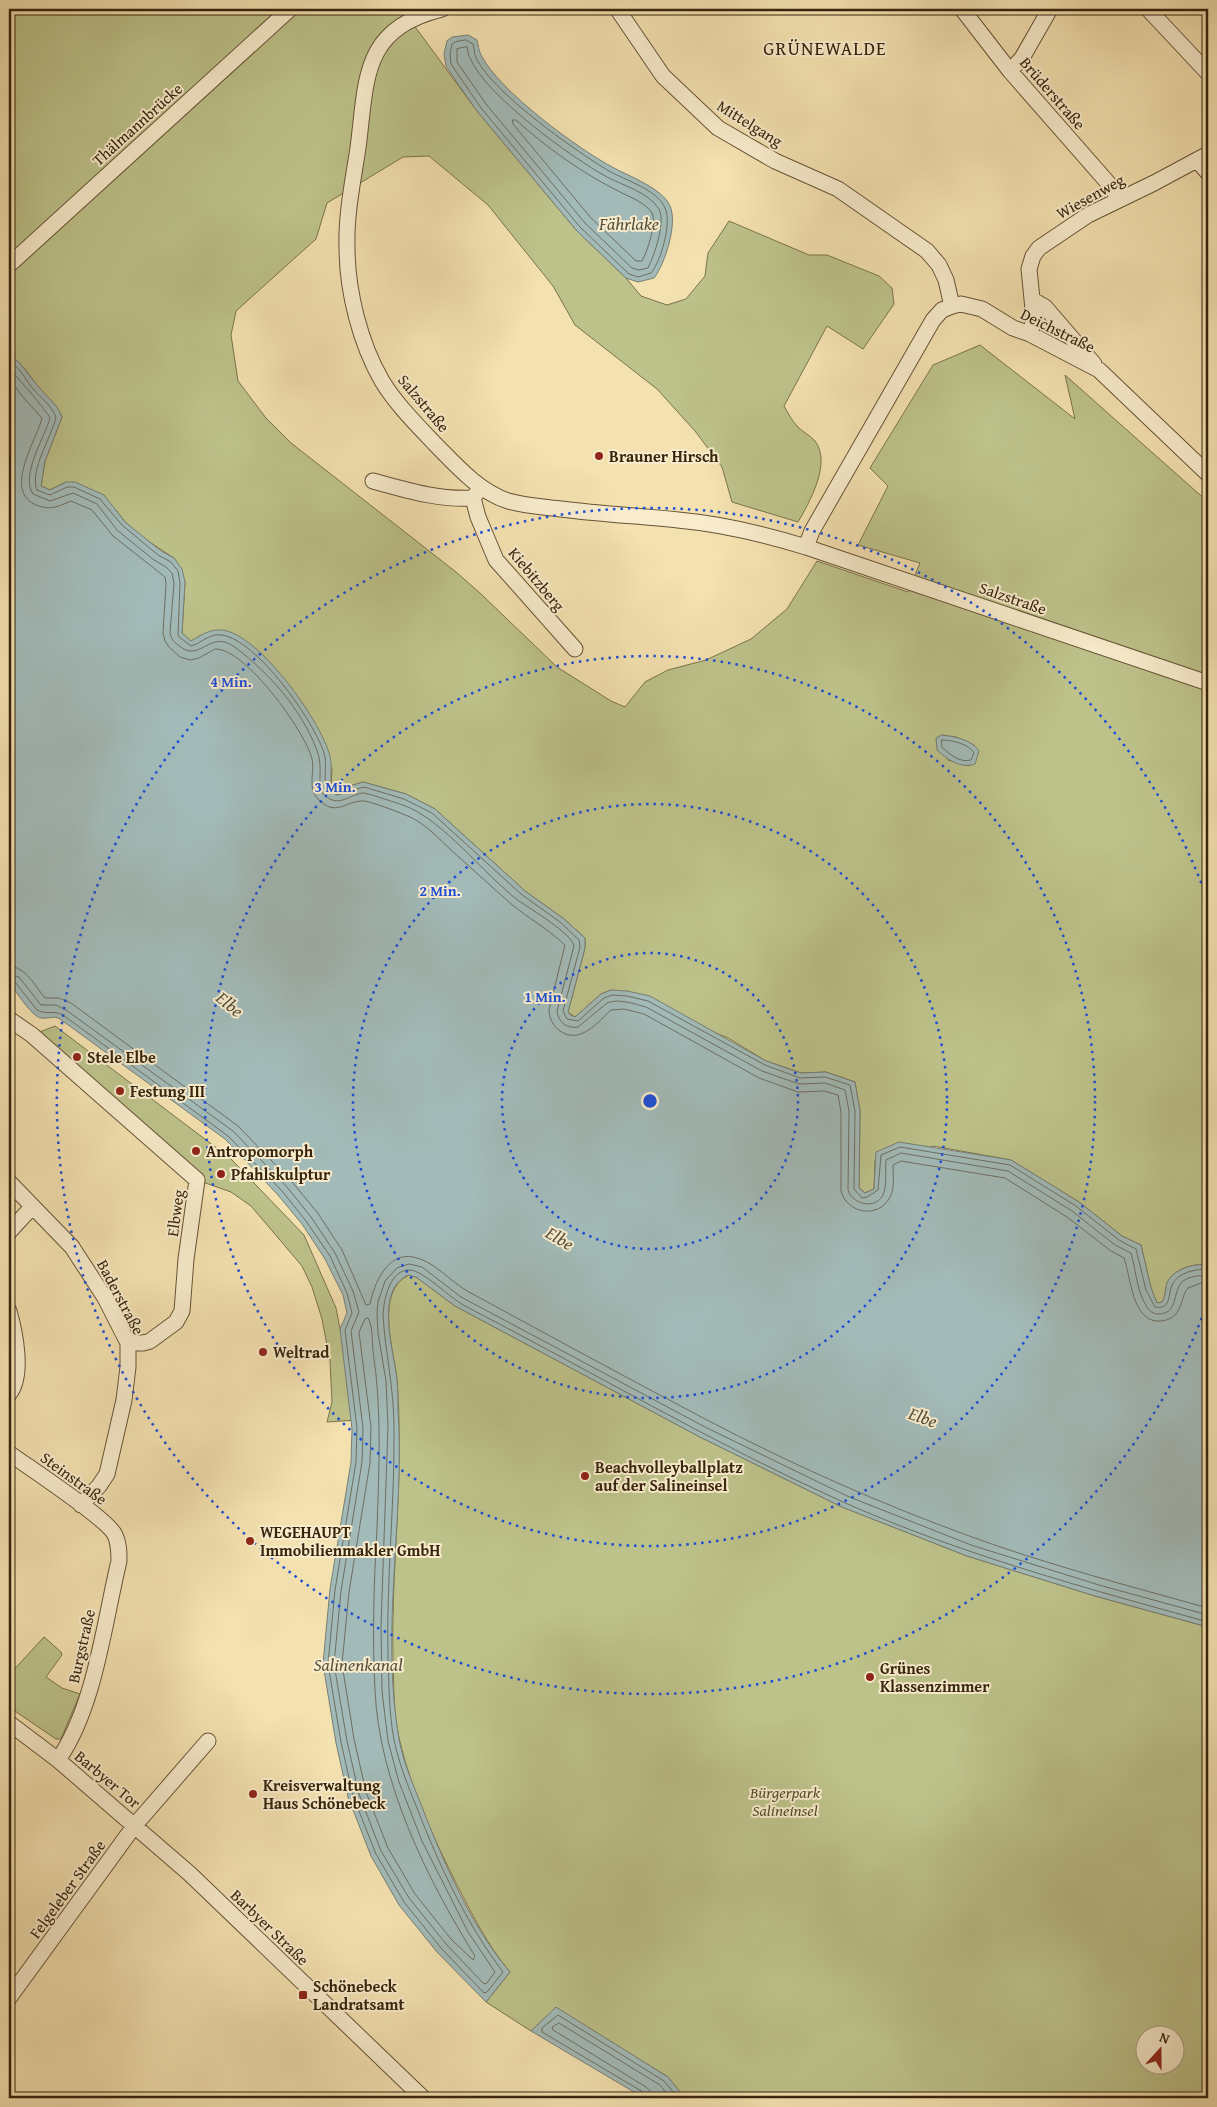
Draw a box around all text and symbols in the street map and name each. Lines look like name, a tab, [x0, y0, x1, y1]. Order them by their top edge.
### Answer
district label: GRÜNEWALDE	[763, 34, 887, 62]
street label: Brüderstraße	[1014, 51, 1092, 135]
street label: Thälmannbrücke	[86, 77, 188, 171]
street label: Mittelgang	[713, 93, 788, 153]
street label: Wiesenweg	[1051, 167, 1129, 225]
water label: Fährlake	[598, 210, 659, 237]
street label: Deichstraße	[1017, 302, 1099, 358]
street label: Salzstraße	[392, 369, 456, 437]
place label: Brauner Hirsch	[609, 444, 719, 468]
marker: Brauner Hirsch	[593, 450, 605, 462]
street label: Kiebitzberg	[503, 542, 571, 616]
street label: Salzstraße	[976, 575, 1050, 621]
text: 4 Min.	[210, 671, 252, 692]
text: 3 Min.	[314, 776, 356, 797]
text: 2 Min.	[419, 880, 461, 901]
water label: Elbe	[210, 984, 250, 1024]
text: 1 Min.	[524, 986, 566, 1007]
place label: Stele Elbe	[87, 1045, 156, 1069]
marker: Stele Elbe	[71, 1051, 83, 1063]
place label: Festung III	[130, 1079, 205, 1103]
marker: Festung III	[114, 1085, 126, 1097]
centre of rings	[641, 1092, 659, 1110]
place label: Antropomorph	[206, 1139, 314, 1163]
marker: Antropomorph	[190, 1145, 202, 1157]
place label: Pfahlskulptur	[231, 1162, 331, 1186]
marker: Pfahlskulptur	[215, 1168, 227, 1180]
street label: Elbweg	[160, 1188, 190, 1238]
water label: Elbe	[540, 1219, 579, 1257]
street label: Baderstraße	[91, 1255, 151, 1339]
place label: Weltrad	[273, 1340, 330, 1364]
marker: Weltrad	[257, 1346, 269, 1358]
water label: Elbe	[904, 1399, 941, 1435]
street label: Steinstraße	[36, 1446, 112, 1510]
place label: Beachvolleyballplatz auf der Salineinsel	[595, 1455, 743, 1497]
marker: Beachvolleyballplatz auf der Salineinsel	[579, 1470, 591, 1482]
place label: WEGEHAUPT Immobilienmakler GmbH	[260, 1520, 440, 1562]
marker: WEGEHAUPT Immobilienmakler GmbH	[244, 1535, 256, 1547]
street label: Burgstraße	[61, 1607, 101, 1685]
water label: Salinenkanal	[313, 1651, 403, 1678]
place label: Grünes Klassenzimmer	[880, 1656, 990, 1698]
marker: Grünes Klassenzimmer	[864, 1671, 876, 1683]
street label: Barbyer Tor	[70, 1744, 147, 1814]
place label: Kreisverwaltung Haus Schönebeck	[263, 1773, 386, 1815]
park label: Bürgerpark Salineinsel	[749, 1780, 821, 1822]
marker: Kreisverwaltung Haus Schönebeck	[247, 1788, 259, 1800]
street label: Felgeleber Straße	[23, 1835, 111, 1943]
street label: Barbyer Straße	[225, 1883, 315, 1971]
place label: Schönebeck Landratsamt	[313, 1974, 404, 2016]
marker: Schönebeck Landratsamt	[297, 1989, 309, 2001]
north arrow	[1134, 2024, 1184, 2074]
text: N	[1157, 2027, 1173, 2049]

